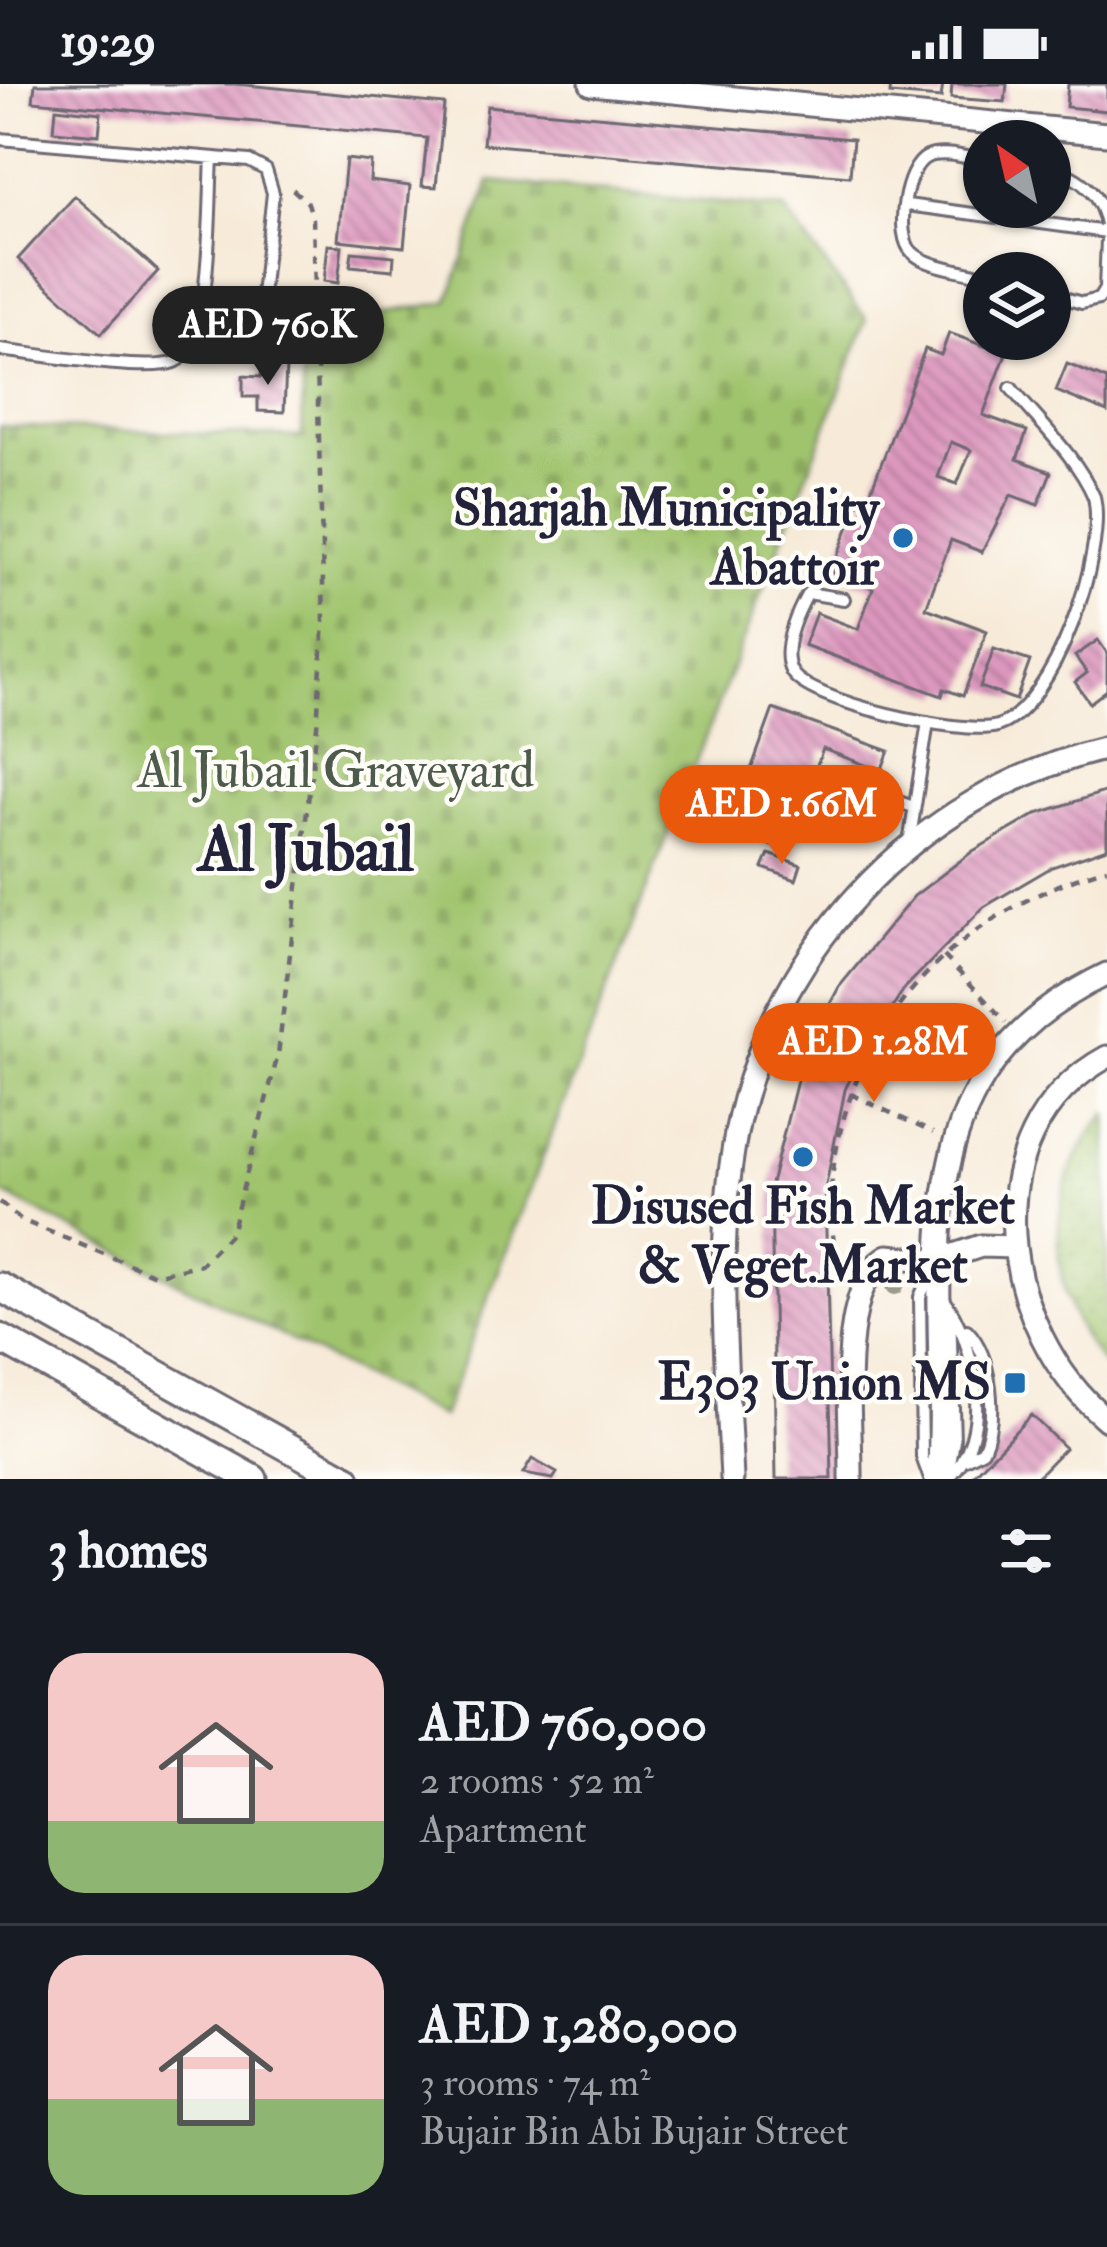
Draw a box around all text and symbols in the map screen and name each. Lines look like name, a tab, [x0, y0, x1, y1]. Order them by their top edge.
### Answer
text: 19:29	[60, 14, 156, 70]
north arrow	[963, 120, 1071, 228]
map controls	[963, 120, 1071, 360]
button: layers	[963, 252, 1071, 360]
pin: AED 760K	[144, 286, 392, 388]
text: AED 760K	[179, 300, 357, 349]
place label: Sharjah Municipality Abattoir	[453, 477, 881, 600]
marker: Sharjah Municipality Abattoir	[890, 525, 916, 551]
park label: Al Jubail Graveyard	[136, 739, 535, 803]
pin: AED 1.66M	[645, 765, 919, 867]
text: AED 1.66M	[686, 779, 878, 828]
district label: Al Jubail	[195, 811, 415, 890]
pin: AED 1.28M	[737, 1003, 1011, 1105]
text: AED 1.28M	[779, 1017, 969, 1066]
marker: Disused Fish Market & Veget.Market	[790, 1144, 816, 1170]
place label: Disused Fish Market & Veget.Market	[591, 1175, 1015, 1298]
place label: E303 Union MS	[658, 1351, 991, 1415]
marker: E303 Union MS	[1002, 1370, 1028, 1396]
icon: filters	[993, 1518, 1059, 1584]
text: 3 homes	[48, 1519, 208, 1583]
text: AED 760,000	[420, 1692, 707, 1756]
icon: home	[144, 1701, 288, 1845]
text: 2 rooms · 52 m²	[420, 1756, 654, 1805]
text: Apartment	[420, 1805, 587, 1854]
text: AED 1,280,000	[420, 1994, 738, 2058]
icon: home	[144, 2003, 288, 2147]
text: 3 rooms · 74 m²	[420, 2058, 650, 2107]
text: Bujair Bin Abi Bujair Street	[420, 2107, 848, 2156]

